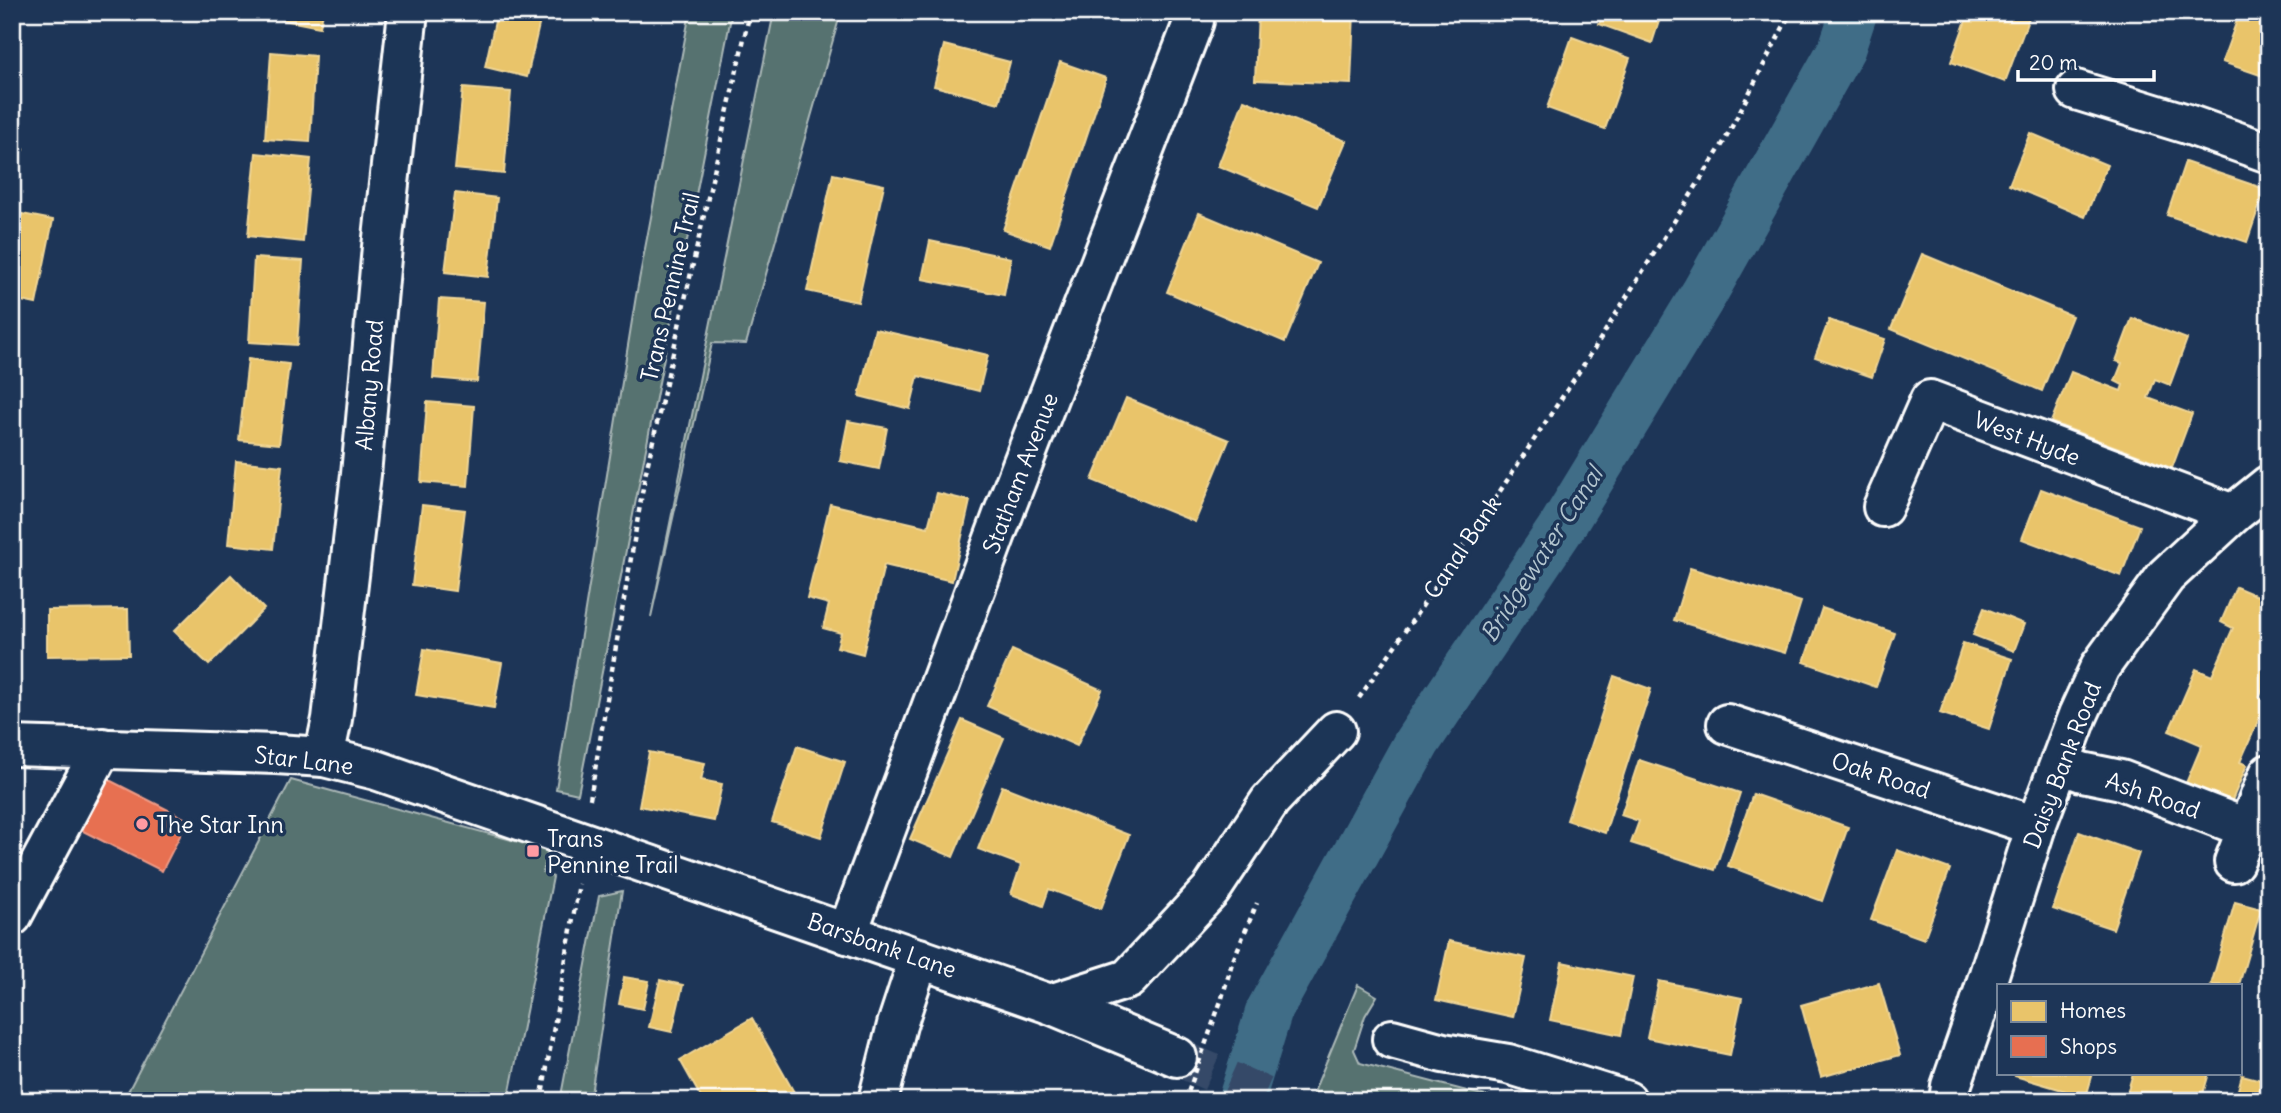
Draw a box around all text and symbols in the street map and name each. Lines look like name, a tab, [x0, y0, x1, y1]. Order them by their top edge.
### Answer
scale bar	[2018, 38, 2155, 82]
text: 20 m	[2029, 49, 2078, 76]
street label: Trans Pennine Trail	[634, 190, 706, 384]
street label: Albany Road	[349, 318, 389, 452]
street label: Statham Avenue	[976, 388, 1064, 558]
street label: West Hyde	[1970, 404, 2084, 472]
water label: Bridgewater Canal	[1473, 458, 1611, 647]
street label: Canal Bank	[1417, 490, 1507, 604]
street label: Daisy Bank Road	[2017, 678, 2107, 852]
street label: Star Lane	[253, 740, 355, 780]
street label: Oak Road	[1828, 745, 1934, 805]
street label: Ash Road	[2102, 765, 2204, 825]
place label: The Star Inn	[156, 810, 284, 839]
marker: The Star Inn	[134, 816, 150, 832]
place label: Trans Pennine Trail	[547, 824, 678, 879]
marker: Trans Pennine Trail	[525, 843, 541, 859]
street label: Barsbank Lane	[804, 906, 960, 984]
legend	[1997, 984, 2242, 1074]
text: Homes	[2060, 997, 2126, 1024]
text: Shops	[2060, 1033, 2117, 1060]

